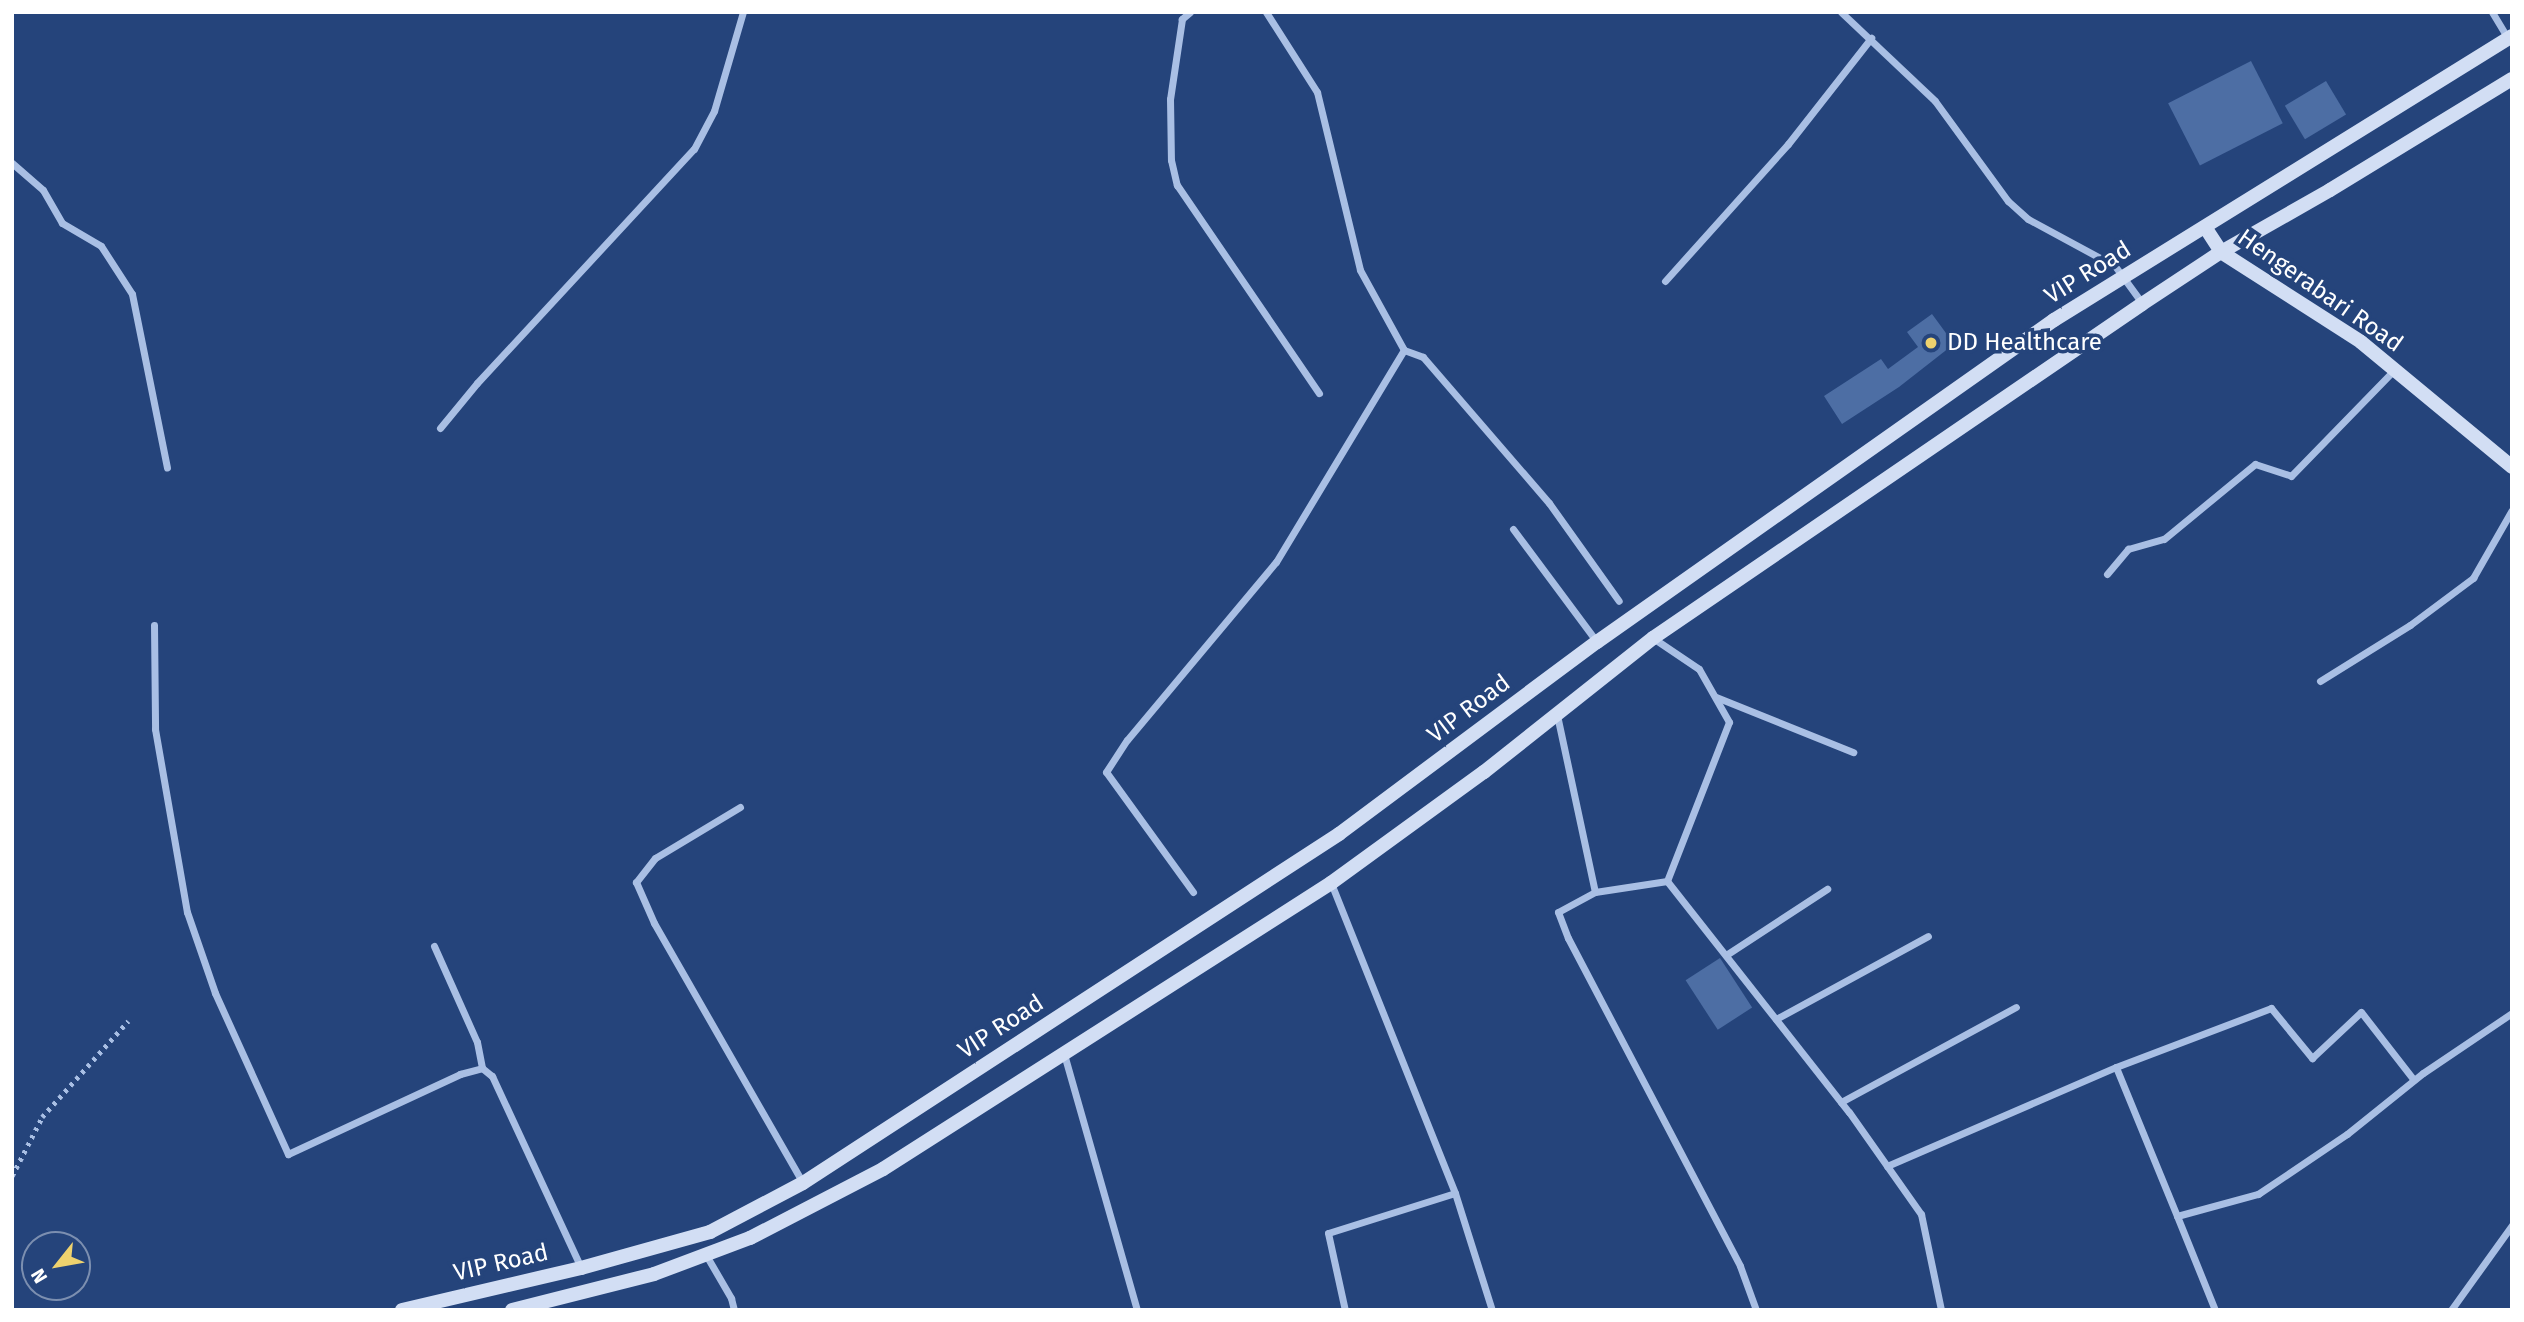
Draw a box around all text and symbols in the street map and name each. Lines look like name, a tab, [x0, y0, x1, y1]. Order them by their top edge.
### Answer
street label: Hengerabari Road	[2232, 223, 2408, 359]
street label: VIP Road	[2040, 235, 2136, 311]
place label: DD Healthcare	[1947, 329, 2102, 357]
marker: DD Healthcare	[1921, 333, 1941, 353]
street label: VIP Road	[1422, 669, 1516, 749]
street label: VIP Road	[953, 989, 1049, 1065]
north arrow	[21, 1231, 91, 1301]
street label: VIP Road	[451, 1238, 551, 1288]
text: N	[26, 1265, 52, 1287]

